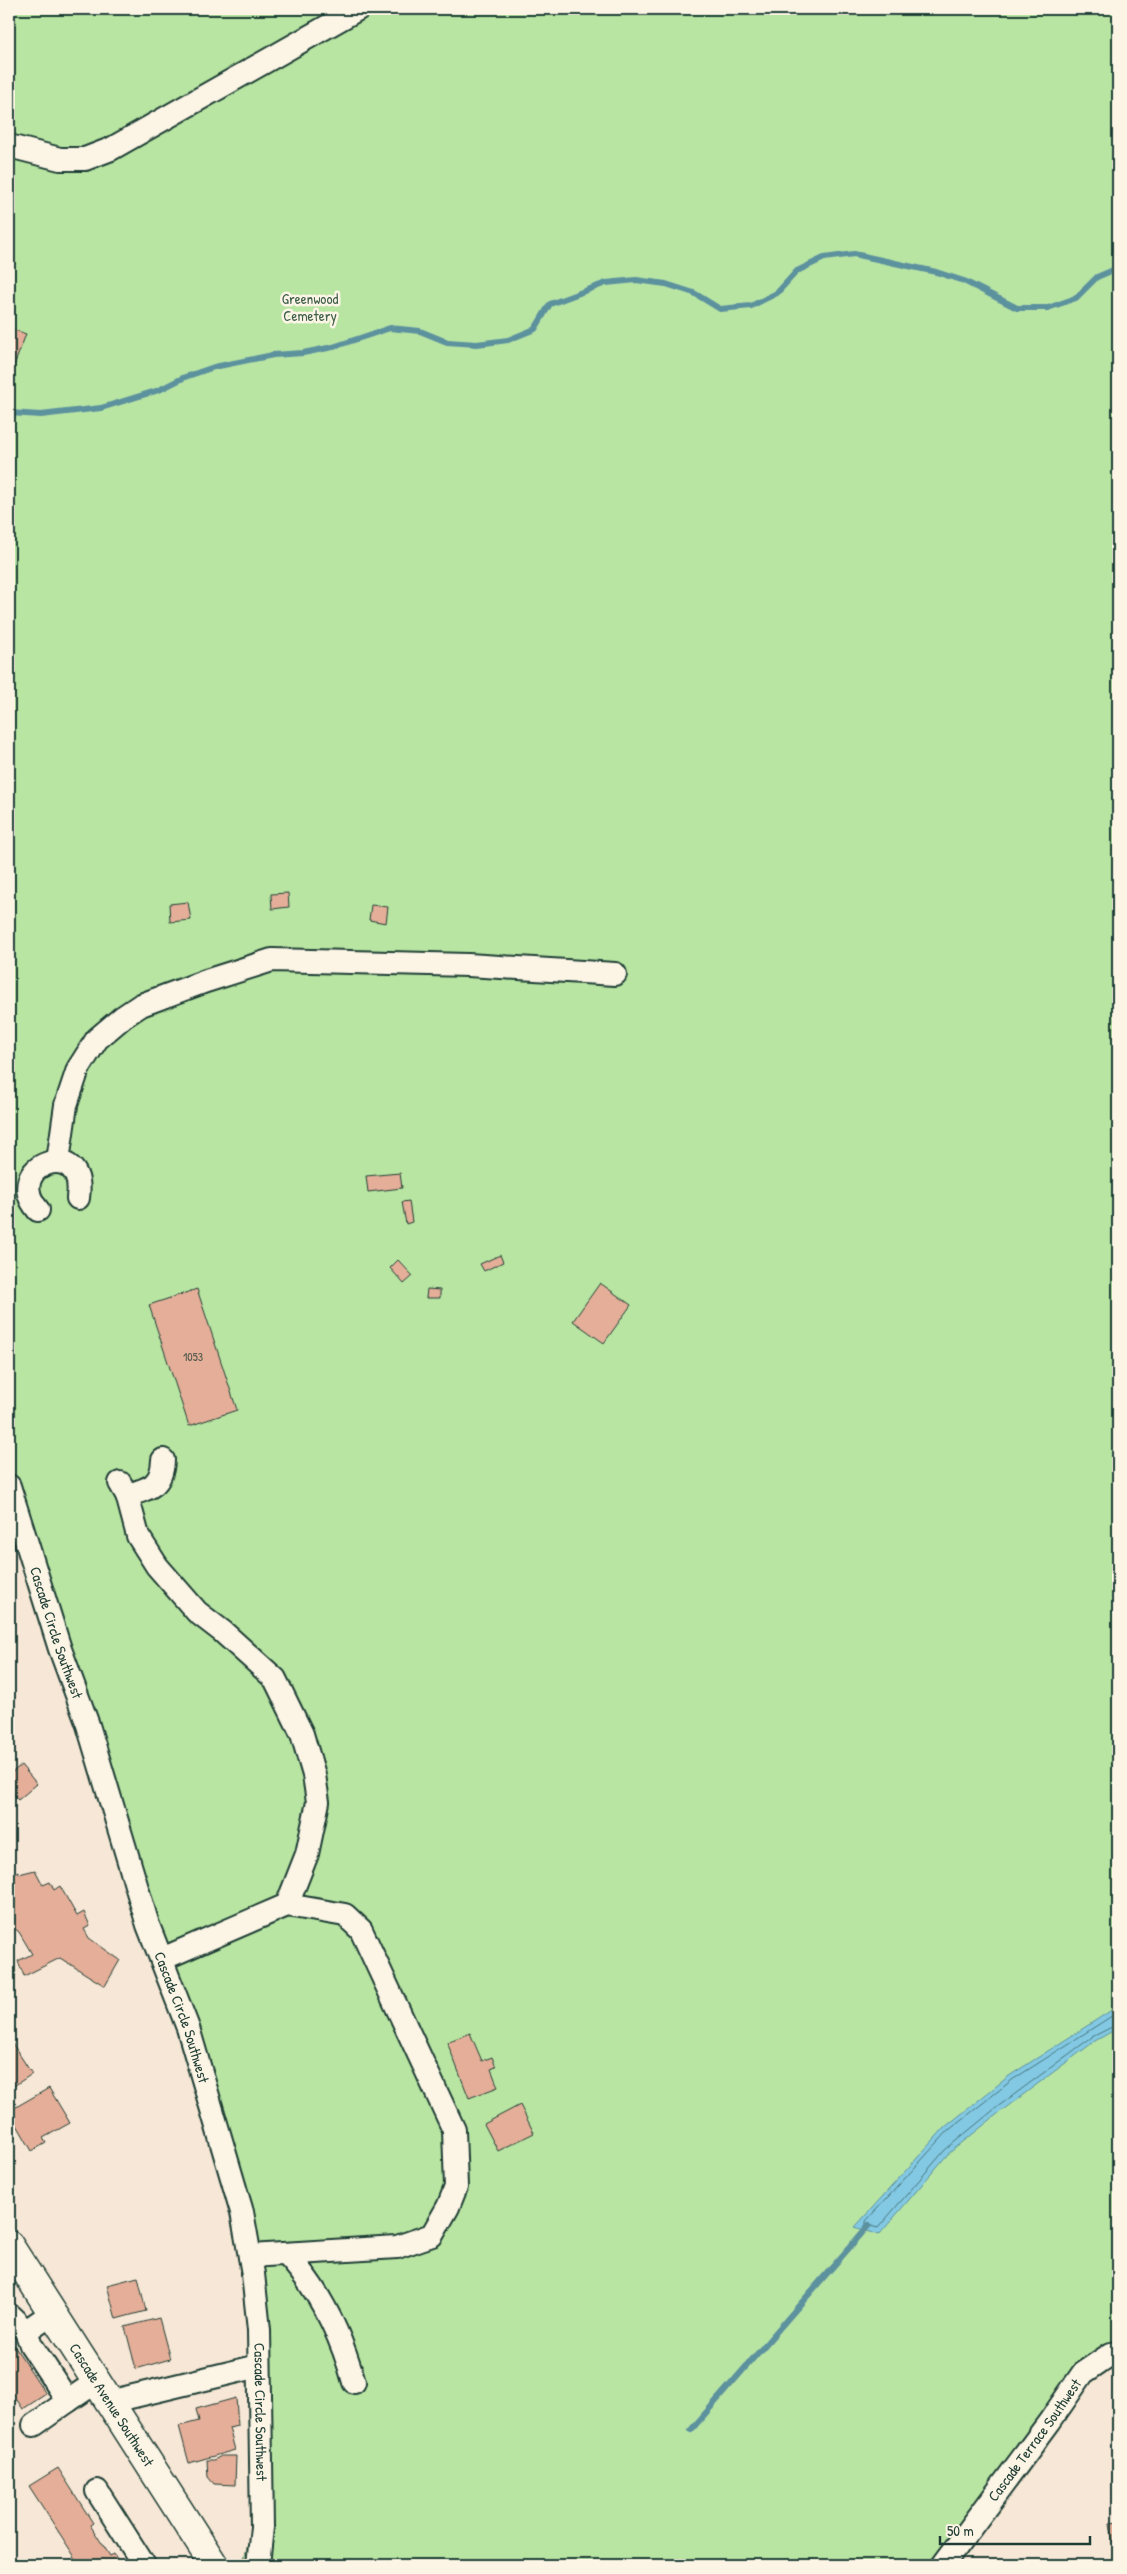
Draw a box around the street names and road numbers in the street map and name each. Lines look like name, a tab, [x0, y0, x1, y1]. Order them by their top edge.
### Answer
street label: Cascade Circle Southwest	[25, 1564, 89, 1702]
street label: Cascade Circle Southwest	[149, 1948, 215, 2086]
street label: Cascade Avenue Southwest	[65, 2339, 160, 2471]
street label: Cascade Circle Southwest	[249, 2343, 272, 2482]
street label: Cascade Terrace Southwest	[983, 2374, 1087, 2506]

